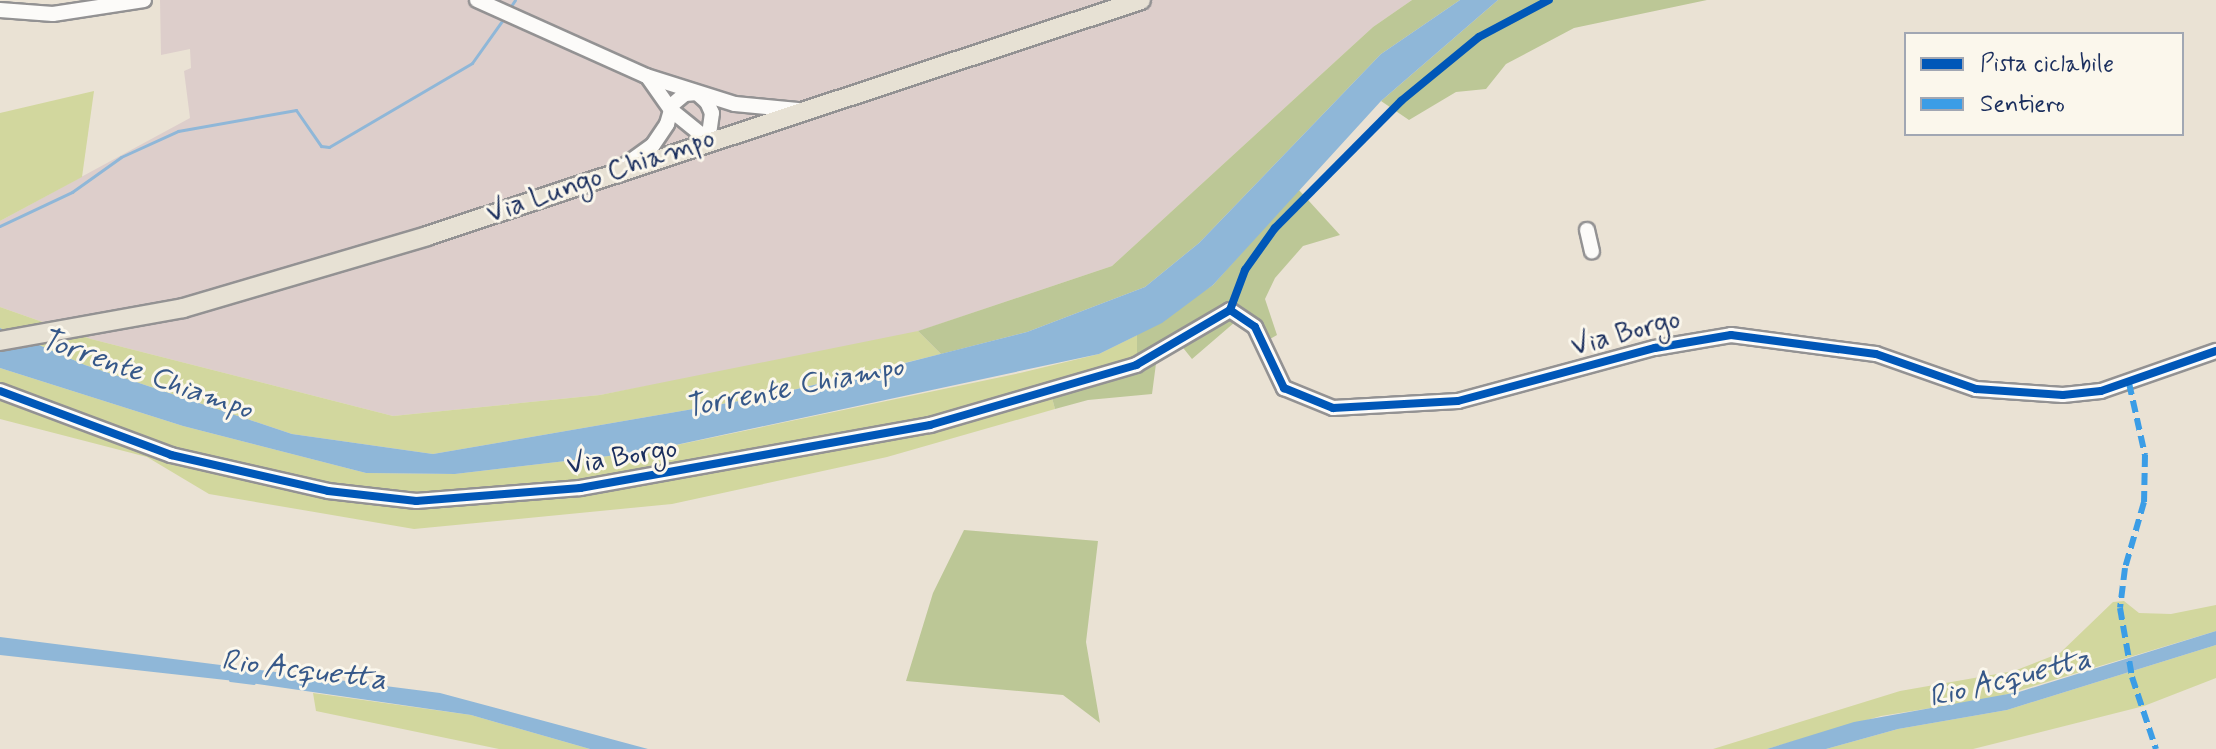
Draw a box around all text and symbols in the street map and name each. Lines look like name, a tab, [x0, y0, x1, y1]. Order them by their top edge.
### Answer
legend	[1904, 32, 2184, 136]
text: Pista ciclabile	[1980, 49, 2114, 80]
text: Sentiero	[1980, 89, 2065, 120]
street label: Via Lungo Chiampo	[486, 124, 716, 230]
street label: Via Borgo	[1567, 303, 1685, 365]
water label: Torrente Chiampo	[32, 321, 260, 429]
water label: Torrente Chiampo	[678, 348, 910, 428]
street label: Via Borgo	[564, 433, 680, 483]
water label: Rio Acquetta	[1927, 642, 2093, 716]
water label: Rio Acquetta	[222, 643, 386, 699]

